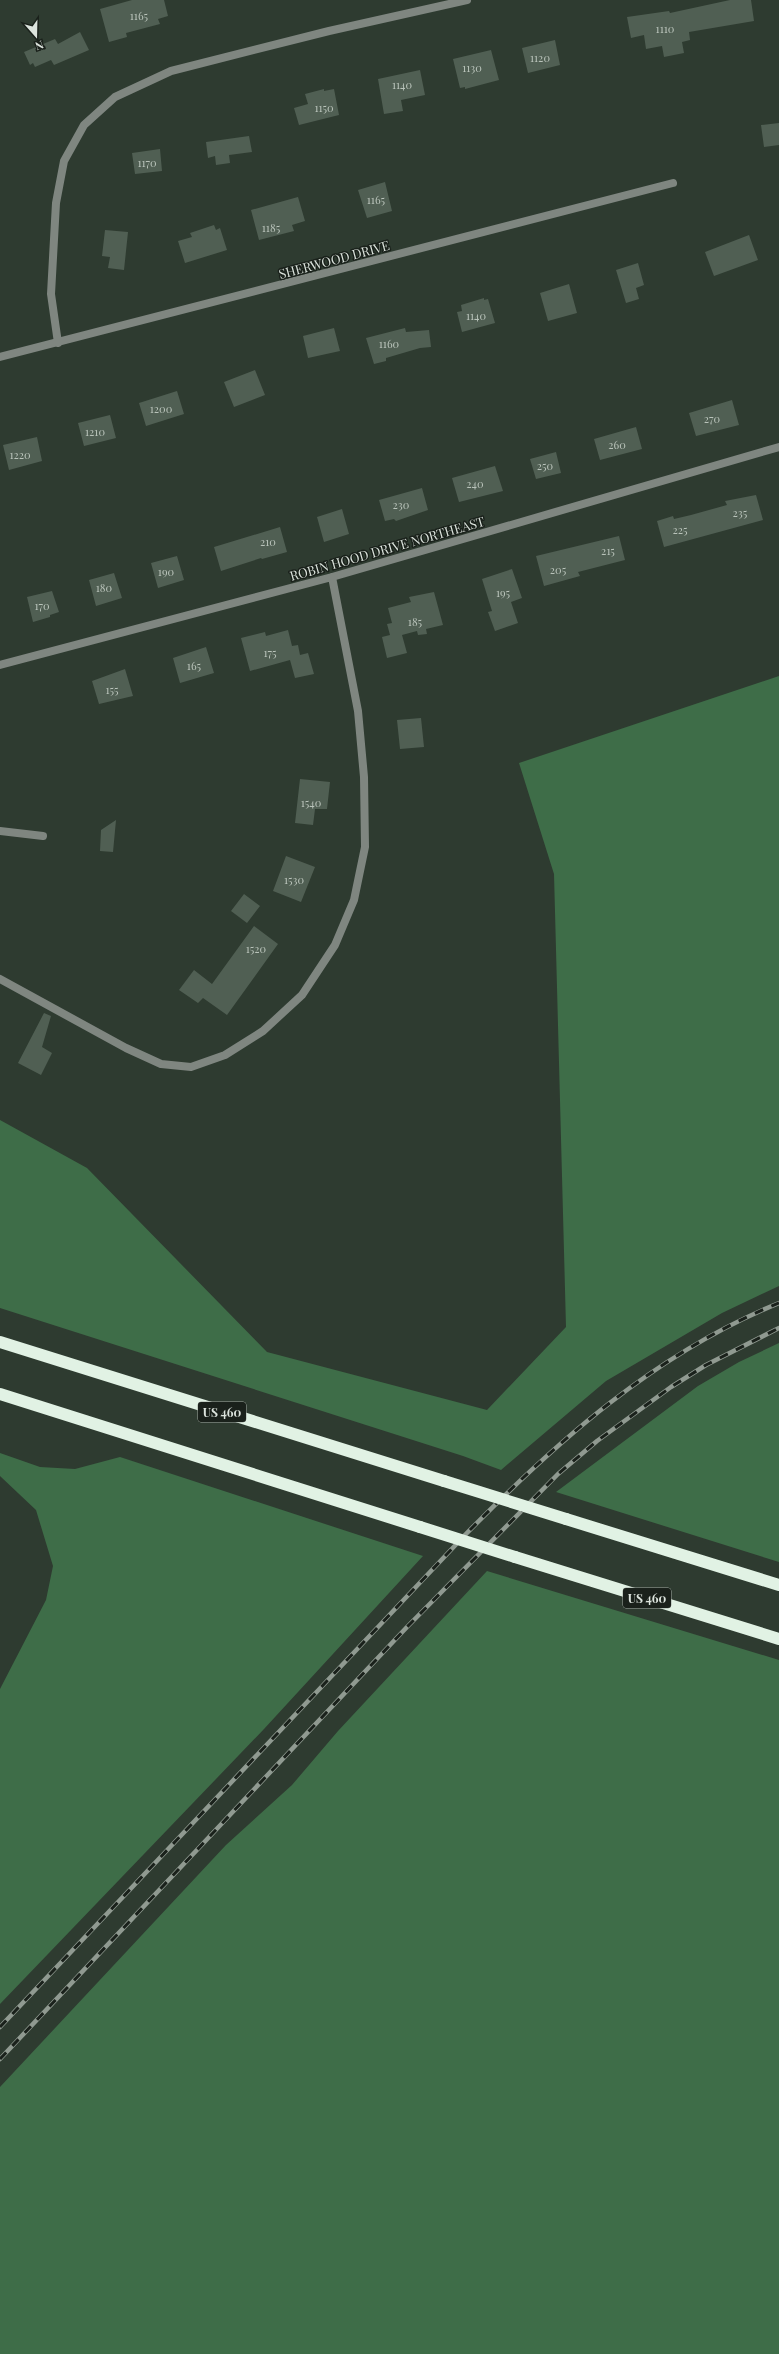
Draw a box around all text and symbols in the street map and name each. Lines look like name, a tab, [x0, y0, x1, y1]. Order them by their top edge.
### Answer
house number: 1165	[130, 8, 149, 23]
north arrow	[16, 16, 56, 56]
house number: 1110	[656, 21, 675, 36]
text: N	[33, 37, 46, 54]
house number: 1120	[530, 50, 550, 65]
house number: 1130	[462, 60, 482, 75]
house number: 1140	[392, 77, 412, 92]
house number: 1150	[314, 100, 334, 115]
house number: 1170	[137, 155, 157, 170]
house number: 1165	[367, 192, 386, 207]
house number: 1185	[262, 220, 281, 235]
street label: SHERWOOD DRIVE	[277, 236, 391, 282]
house number: 1140	[466, 308, 486, 323]
house number: 1160	[379, 336, 400, 351]
house number: 1200	[150, 401, 173, 416]
house number: 270	[704, 411, 721, 426]
house number: 1210	[85, 424, 105, 439]
house number: 260	[608, 437, 626, 452]
house number: 1220	[9, 447, 31, 462]
house number: 250	[537, 458, 554, 473]
house number: 240	[466, 476, 484, 491]
house number: 230	[393, 497, 410, 512]
house number: 235	[733, 505, 748, 520]
street label: ROBIN HOOD DRIVE NORTHEAST	[288, 512, 486, 584]
house number: 225	[672, 522, 688, 537]
house number: 210	[260, 534, 276, 549]
house number: 215	[601, 543, 615, 558]
house number: 205	[550, 562, 567, 577]
house number: 190	[158, 564, 175, 579]
house number: 180	[96, 580, 113, 595]
house number: 195	[496, 585, 511, 600]
house number: 170	[34, 598, 50, 613]
house number: 185	[408, 614, 423, 629]
house number: 175	[263, 645, 277, 660]
house number: 165	[187, 658, 202, 673]
house number: 155	[105, 682, 119, 697]
house number: 1540	[301, 795, 322, 810]
house number: 1530	[284, 872, 304, 887]
house number: 1520	[246, 941, 267, 956]
road number: US 460	[198, 1402, 246, 1422]
road number: US 460	[623, 1588, 671, 1608]

